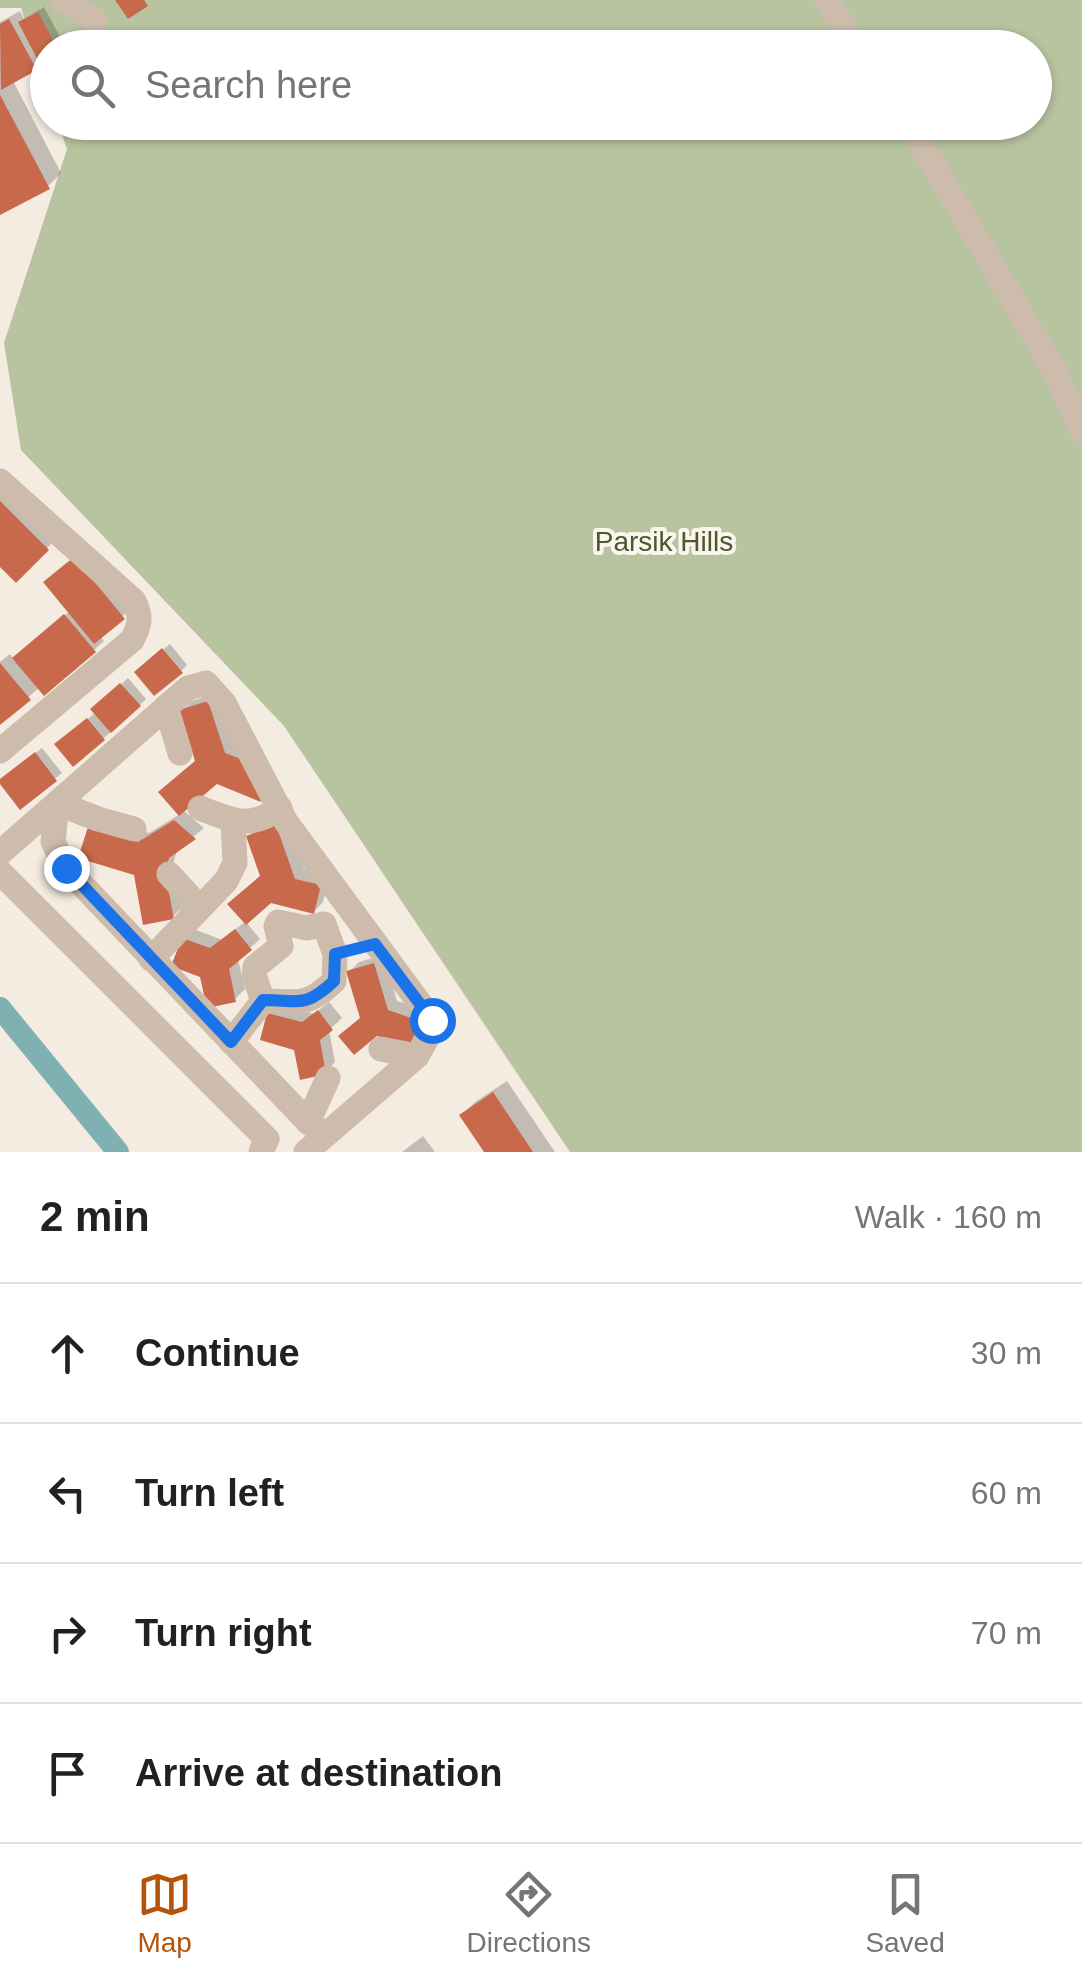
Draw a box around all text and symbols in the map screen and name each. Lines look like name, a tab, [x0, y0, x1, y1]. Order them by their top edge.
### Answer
search box	[30, 30, 1052, 140]
icon: search	[65, 58, 120, 113]
text: Search here	[145, 64, 352, 106]
park label: Parsik Hills	[595, 526, 733, 557]
route end	[44, 846, 90, 892]
route start	[410, 998, 456, 1044]
text: 2 min	[40, 1193, 150, 1240]
text: Walk · 160 m	[855, 1199, 1042, 1235]
icon: ahead	[40, 1326, 95, 1381]
text: Continue	[135, 1332, 300, 1374]
text: 30 m	[971, 1335, 1042, 1371]
icon: left	[40, 1466, 95, 1521]
text: Turn left	[135, 1472, 284, 1514]
text: 60 m	[971, 1475, 1042, 1511]
icon: right	[40, 1606, 95, 1661]
text: Turn right	[135, 1612, 312, 1654]
text: 70 m	[971, 1615, 1042, 1651]
icon: arrive	[40, 1746, 95, 1801]
text: Arrive at destination	[135, 1752, 502, 1794]
tab: Map	[137, 1867, 192, 1959]
tab: Directions	[467, 1867, 591, 1959]
tab: Saved	[865, 1867, 945, 1959]

